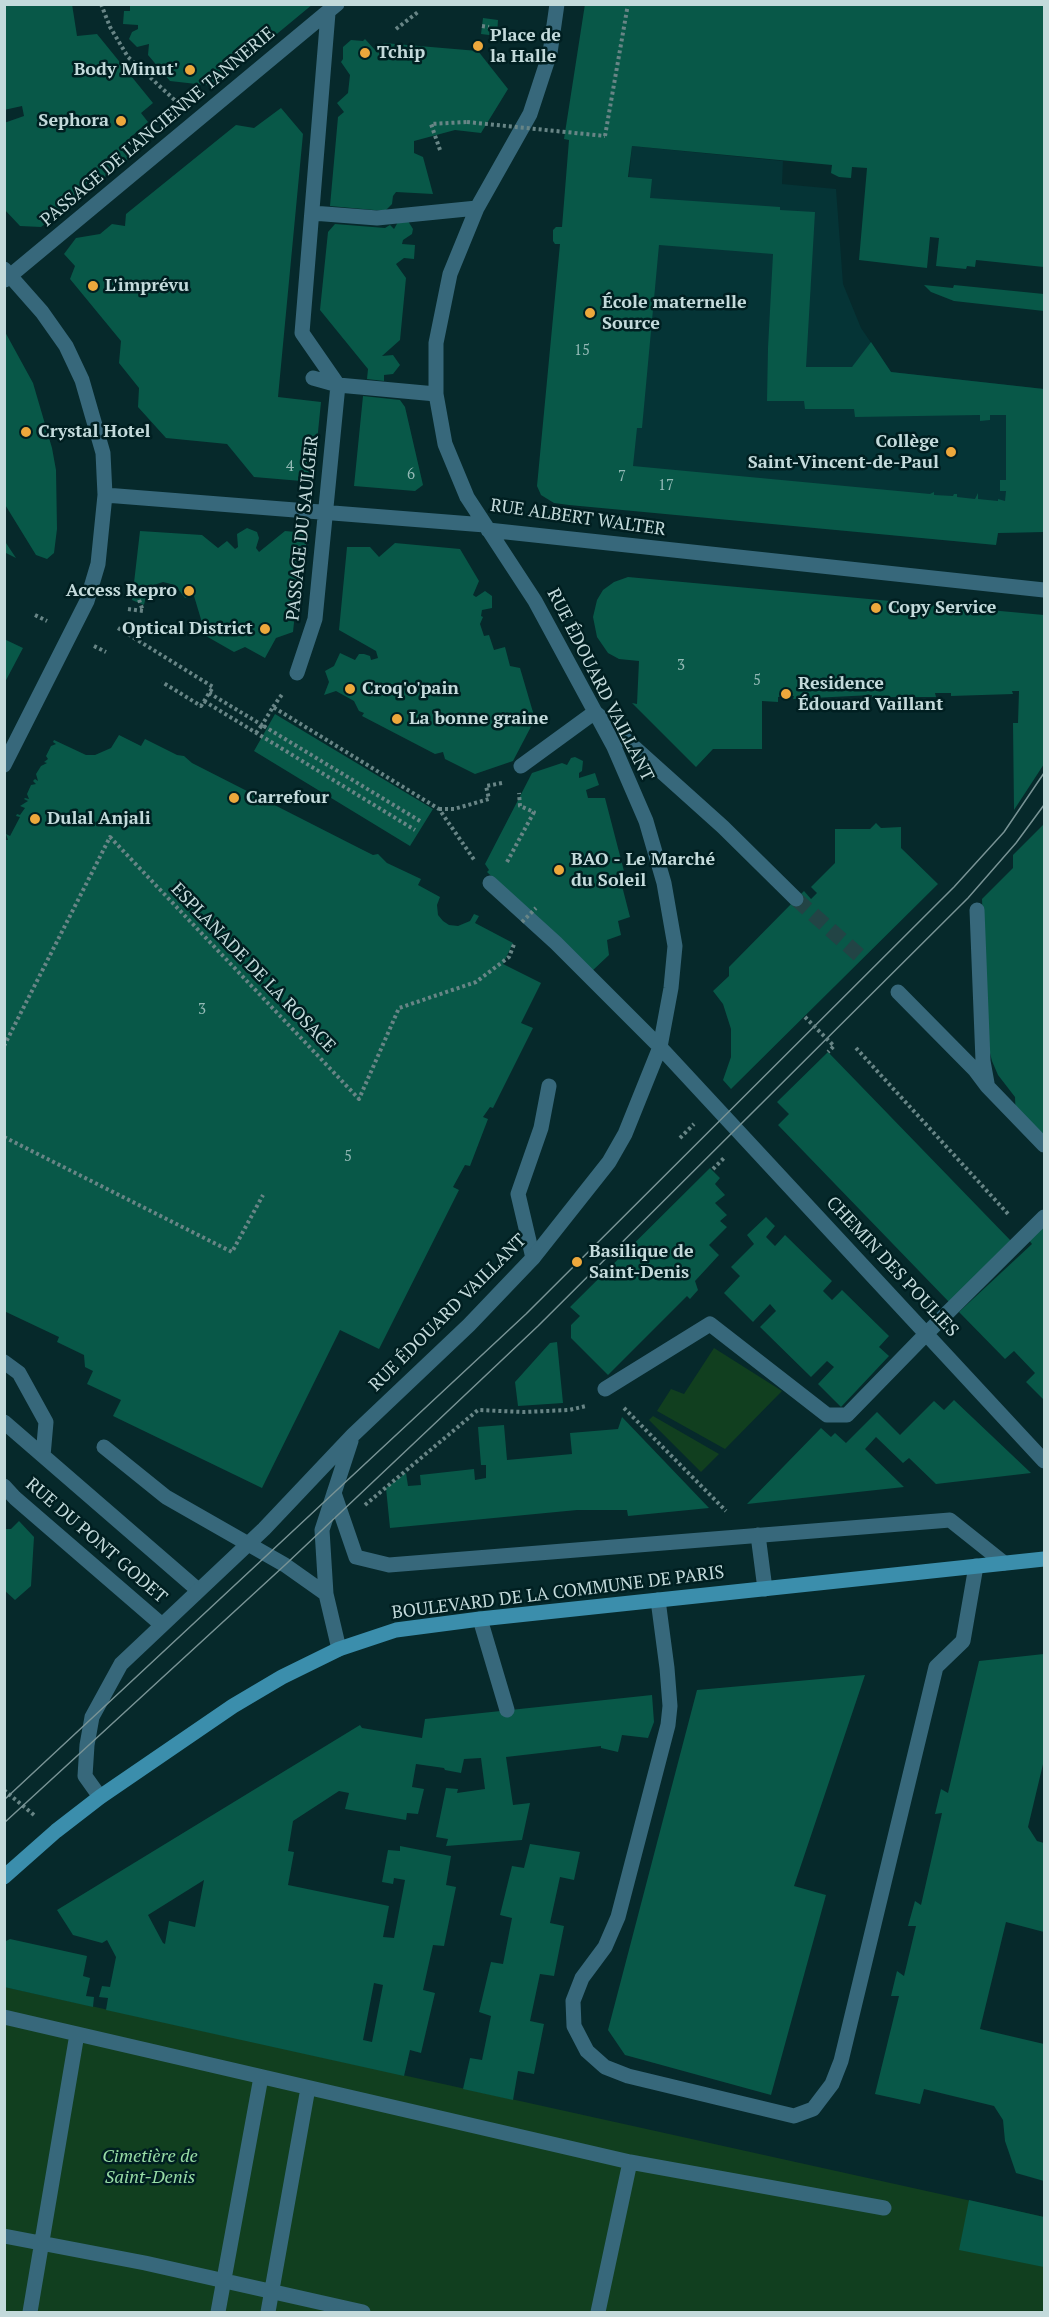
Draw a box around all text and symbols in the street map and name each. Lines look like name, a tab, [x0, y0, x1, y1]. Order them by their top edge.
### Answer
street label: PASSAGE DE L'ANCIENNE TANNERIE	[37, 23, 279, 231]
place label: Place de la Halle	[490, 25, 561, 68]
marker: Place de la Halle	[471, 39, 485, 53]
place label: Tchip	[377, 42, 425, 64]
marker: Tchip	[358, 46, 372, 60]
place label: Body Minut'	[74, 59, 178, 81]
marker: Body Minut'	[183, 63, 197, 77]
place label: Sephora	[38, 110, 109, 132]
marker: Sephora	[114, 114, 128, 128]
place label: L'imprévu	[105, 275, 189, 297]
marker: L'imprévu	[86, 279, 100, 293]
place label: École maternelle Source	[602, 292, 747, 334]
marker: École maternelle Source	[583, 306, 597, 320]
house number: 15	[574, 342, 590, 360]
place label: Crystal Hotel	[38, 421, 151, 443]
marker: Crystal Hotel	[19, 425, 33, 439]
place label: Collège Saint-Vincent-de-Paul	[748, 431, 939, 474]
street label: PASSAGE DU SAULGER	[283, 434, 323, 622]
marker: Collège Saint-Vincent-de-Paul	[944, 445, 958, 459]
house number: 4	[286, 458, 294, 476]
house number: 6	[407, 466, 415, 484]
house number: 7	[618, 468, 626, 486]
house number: 17	[658, 477, 674, 495]
street label: RUE ALBERT WALTER	[489, 495, 667, 541]
place label: Access Repro	[66, 580, 177, 602]
marker: Access Repro	[182, 584, 196, 598]
street label: RUE ÉDOUARD VAILLANT	[542, 585, 658, 785]
place label: Copy Service	[888, 597, 997, 619]
marker: Copy Service	[869, 601, 883, 615]
place label: Optical District	[122, 618, 253, 640]
marker: Optical District	[258, 622, 272, 636]
house number: 3	[677, 657, 685, 675]
house number: 5	[753, 672, 761, 690]
place label: Residence Édouard Vaillant	[798, 673, 943, 716]
place label: Croq'o'pain	[362, 678, 459, 700]
marker: Croq'o'pain	[343, 682, 357, 696]
marker: Residence Édouard Vaillant	[779, 687, 793, 701]
place label: La bonne graine	[409, 708, 549, 730]
marker: La bonne graine	[390, 712, 404, 726]
place label: Carrefour	[246, 787, 329, 809]
marker: Carrefour	[227, 791, 241, 805]
place label: Dulal Anjali	[47, 808, 151, 830]
marker: Dulal Anjali	[28, 812, 42, 826]
place label: BAO - Le Marché du Soleil	[571, 849, 715, 892]
marker: BAO - Le Marché du Soleil	[552, 863, 566, 877]
street label: ESPLANADE DE LA ROSACE	[166, 879, 340, 1057]
house number: 3	[198, 1001, 206, 1019]
house number: 5	[344, 1148, 352, 1166]
street label: CHEMIN DES POULIES	[821, 1192, 963, 1342]
street label: RUE ÉDOUARD VAILLANT	[365, 1230, 531, 1396]
place label: Basilique de Saint-Denis	[589, 1241, 694, 1284]
marker: Basilique de Saint-Denis	[570, 1255, 584, 1269]
street label: RUE DU PONT GODET	[21, 1474, 171, 1608]
street label: BOULEVARD DE LA COMMUNE DE PARIS	[390, 1562, 726, 1624]
park label: Cimetière de Saint-Denis	[102, 2146, 198, 2188]

